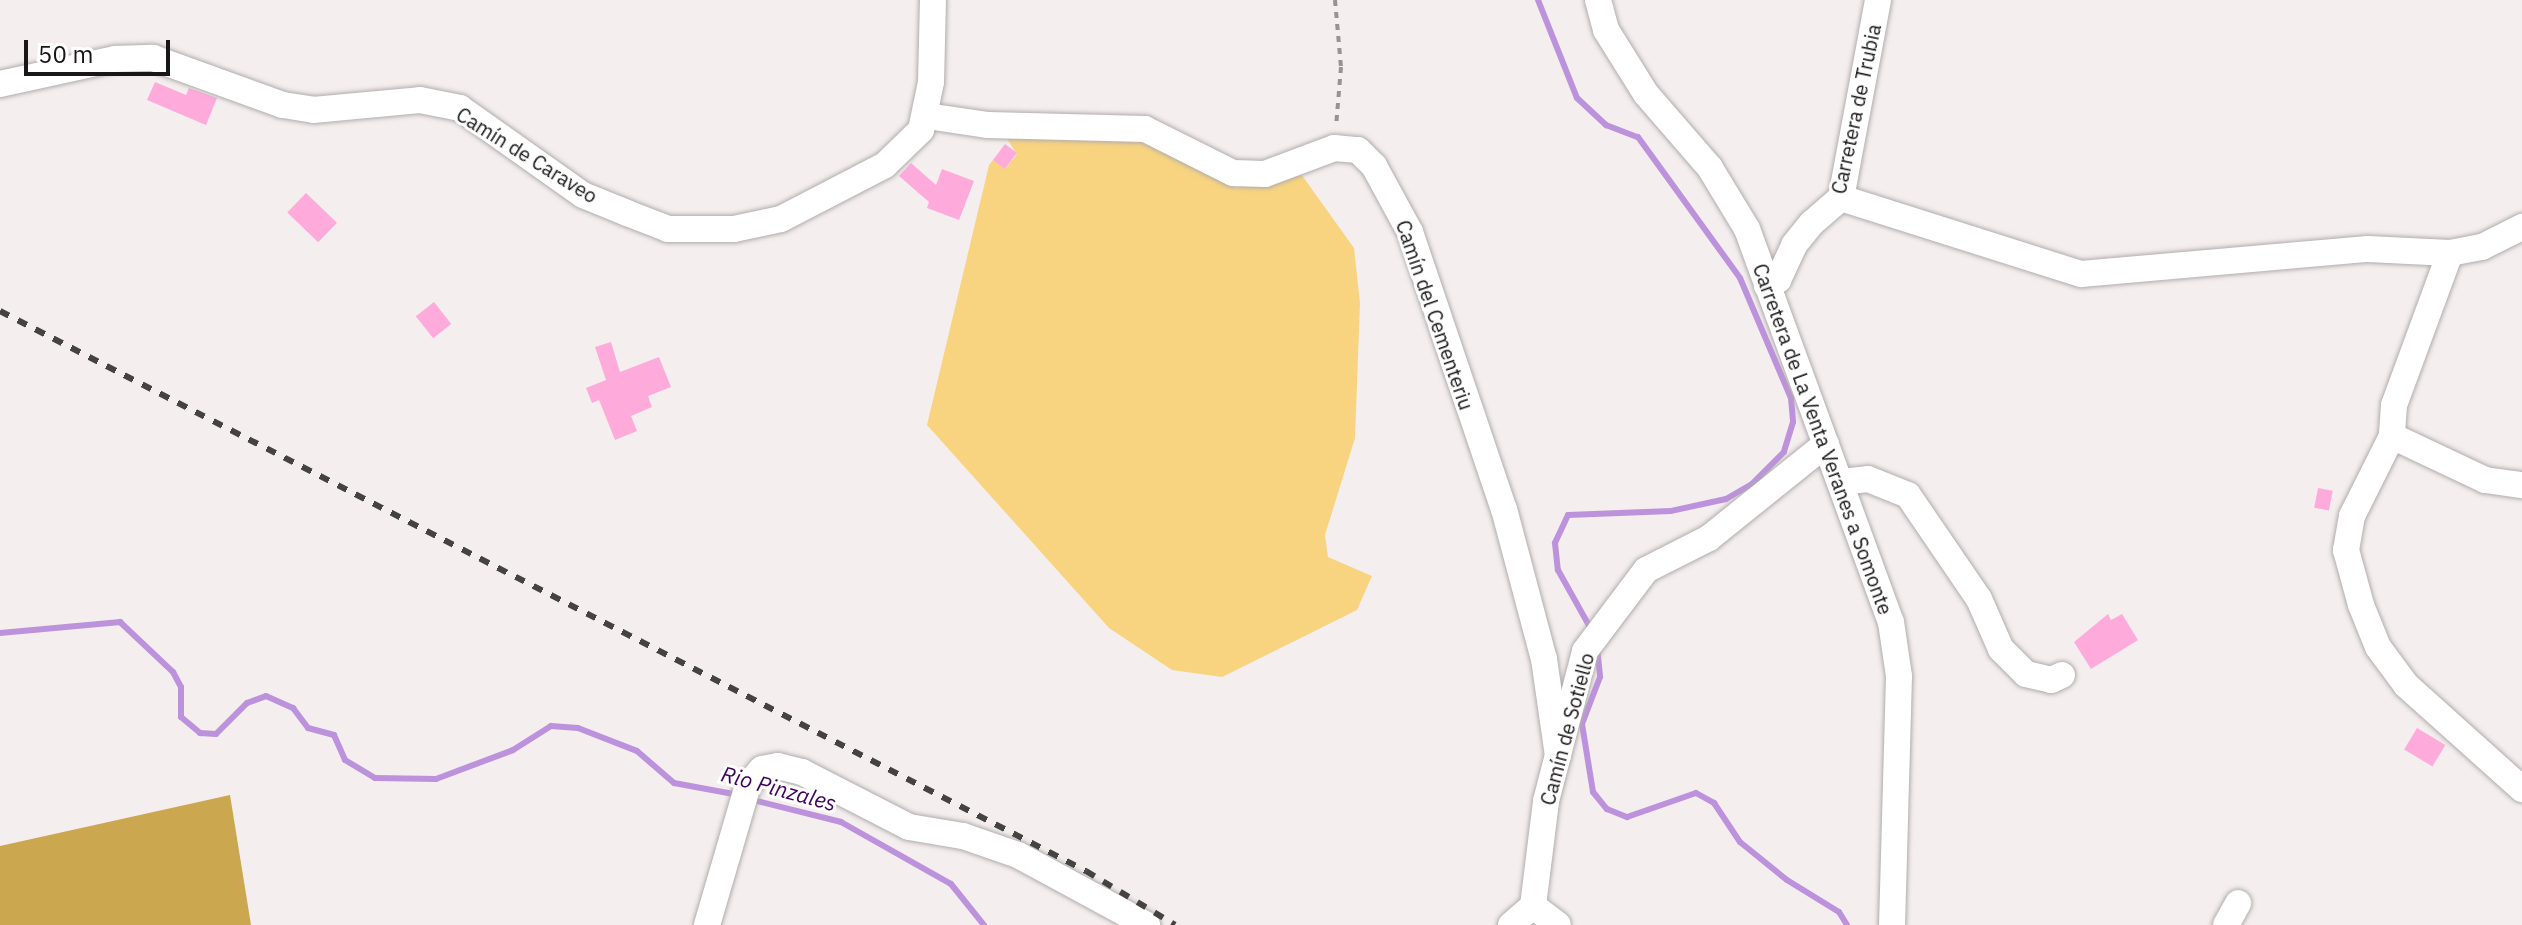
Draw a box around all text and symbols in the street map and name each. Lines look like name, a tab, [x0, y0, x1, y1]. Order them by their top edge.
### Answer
street label: Carretera de Trubia	[1826, 22, 1886, 196]
scale bar	[28, 24, 174, 74]
text: 50 m	[38, 38, 93, 70]
street label: Camín de Caraveo	[452, 102, 602, 208]
street label: Camín del Cementeriu	[1391, 217, 1479, 413]
street label: Carretera de La Venta Veranes a Somonte	[1748, 260, 1898, 618]
street label: Camín de Sotiello	[1535, 650, 1599, 808]
water label: Rio Pinzales	[719, 760, 839, 816]

